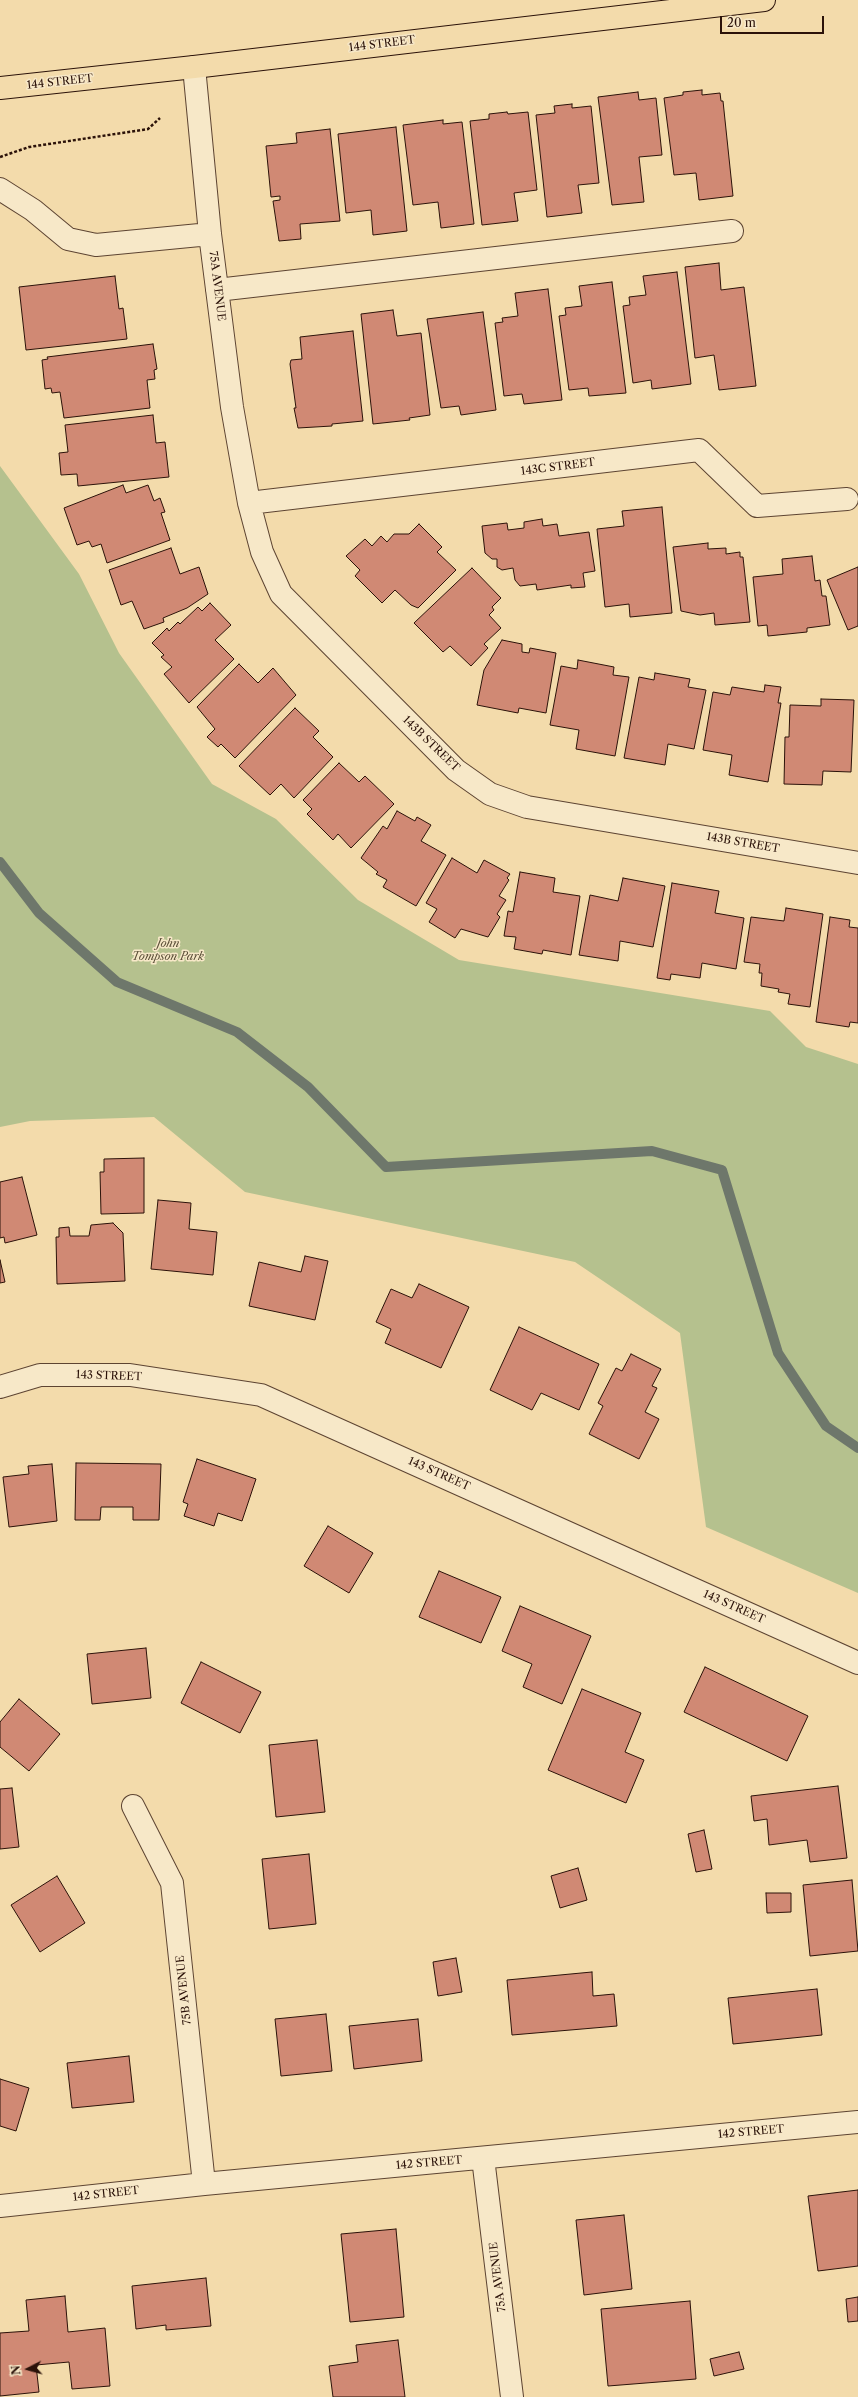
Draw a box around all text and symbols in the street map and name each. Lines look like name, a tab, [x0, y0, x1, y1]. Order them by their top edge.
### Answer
scale bar	[722, 8, 826, 34]
text: 20 m	[727, 15, 756, 30]
street label: 144 STREET	[348, 33, 416, 55]
street label: 144 STREET	[26, 72, 94, 92]
street label: 75A AVENUE	[206, 250, 228, 322]
street label: 143C STREET	[520, 456, 596, 478]
street label: 143B STREET	[400, 714, 462, 774]
street label: 143B STREET	[705, 830, 781, 856]
park label: John Tompson Park	[132, 937, 204, 963]
street label: 143 STREET	[76, 1368, 142, 1384]
street label: 143 STREET	[406, 1454, 472, 1494]
street label: 143 STREET	[701, 1587, 767, 1627]
street label: 75B AVENUE	[174, 1955, 194, 2025]
street label: 142 STREET	[717, 2123, 785, 2141]
street label: 142 STREET	[395, 2154, 463, 2172]
street label: 142 STREET	[72, 2184, 140, 2204]
street label: 75A AVENUE	[487, 2241, 509, 2313]
north arrow	[8, 2349, 48, 2389]
text: N	[9, 2365, 24, 2376]

